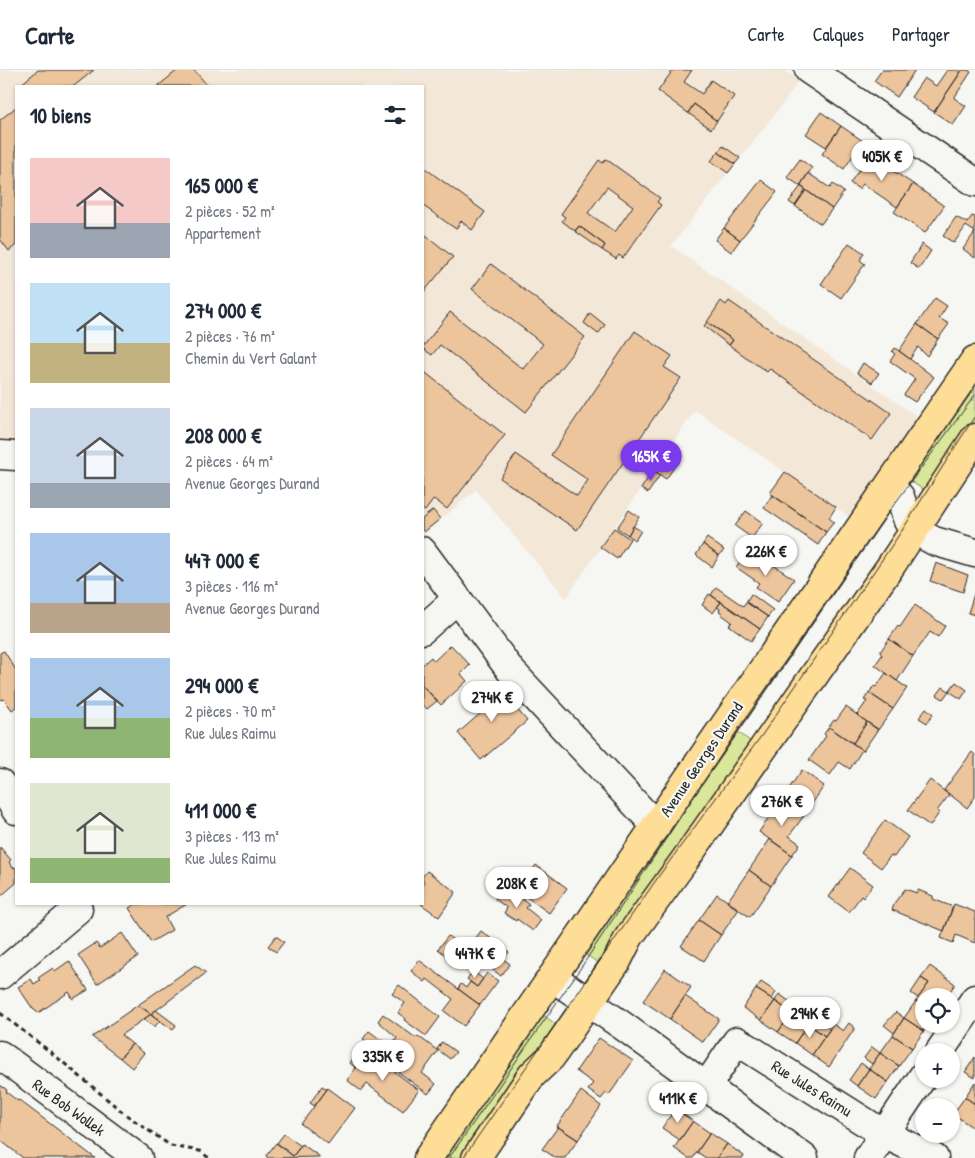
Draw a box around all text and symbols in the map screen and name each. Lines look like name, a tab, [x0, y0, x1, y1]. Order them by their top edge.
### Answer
text: Carte	[25, 19, 75, 51]
text: Carte	[747, 22, 785, 47]
text: Calques	[813, 22, 864, 47]
text: Partager	[892, 22, 950, 47]
text: 10 biens	[30, 101, 91, 130]
icon: filters	[381, 101, 409, 129]
pin: 405K €	[841, 140, 923, 182]
text: 405K €	[862, 145, 902, 167]
text: 165 000 €	[185, 171, 258, 200]
icon: home	[70, 178, 130, 238]
text: 2 pièces · 52 m²	[185, 200, 275, 222]
text: Appartement	[185, 222, 261, 244]
text: 274 000 €	[185, 296, 261, 325]
icon: home	[70, 303, 130, 363]
text: 2 pièces · 76 m²	[185, 325, 275, 347]
text: Chemin du Vert Galant	[185, 347, 316, 369]
text: 208 000 €	[185, 421, 261, 450]
icon: home	[70, 428, 130, 488]
pin: 165K €	[610, 440, 692, 482]
text: 165K €	[632, 445, 670, 467]
text: 2 pièces · 64 m²	[185, 450, 273, 472]
text: Avenue Georges Durand	[185, 472, 319, 494]
pin: 226K €	[725, 534, 807, 577]
text: 226K €	[745, 540, 787, 562]
text: 447 000 €	[185, 546, 259, 575]
icon: home	[70, 553, 130, 613]
text: 3 pièces · 116 m²	[185, 575, 278, 597]
text: Avenue Georges Durand	[185, 597, 319, 619]
text: 294 000 €	[185, 671, 258, 700]
icon: home	[70, 678, 130, 738]
pin: 274K €	[451, 680, 533, 723]
text: 274K €	[471, 686, 513, 708]
street label: Avenue Georges Durand	[654, 697, 748, 821]
text: 2 pièces · 70 m²	[185, 700, 276, 722]
text: Rue Jules Raimu	[185, 722, 276, 744]
pin: 276K €	[741, 784, 823, 827]
text: 276K €	[761, 790, 803, 812]
text: 411 000 €	[185, 796, 256, 825]
icon: home	[70, 803, 130, 863]
text: 3 pièces · 113 m²	[185, 825, 279, 847]
text: Rue Jules Raimu	[185, 847, 276, 869]
pin: 208K €	[476, 866, 558, 909]
text: 208K €	[496, 872, 538, 894]
pin: 447K €	[434, 936, 516, 979]
text: 447K €	[455, 942, 495, 964]
map controls	[915, 988, 960, 1143]
button: locate	[915, 988, 960, 1033]
pin: 294K €	[769, 996, 851, 1039]
text: 294K €	[790, 1002, 830, 1024]
pin: 335K €	[342, 1040, 424, 1082]
button: +	[915, 1043, 960, 1088]
text: 335K €	[363, 1045, 403, 1067]
street label: Rue Jules Raimu	[768, 1055, 857, 1122]
street label: Rue Bob Wollek	[28, 1073, 110, 1141]
pin: 411K €	[637, 1082, 719, 1124]
text: 411K €	[659, 1087, 697, 1109]
button: −	[915, 1098, 960, 1143]

